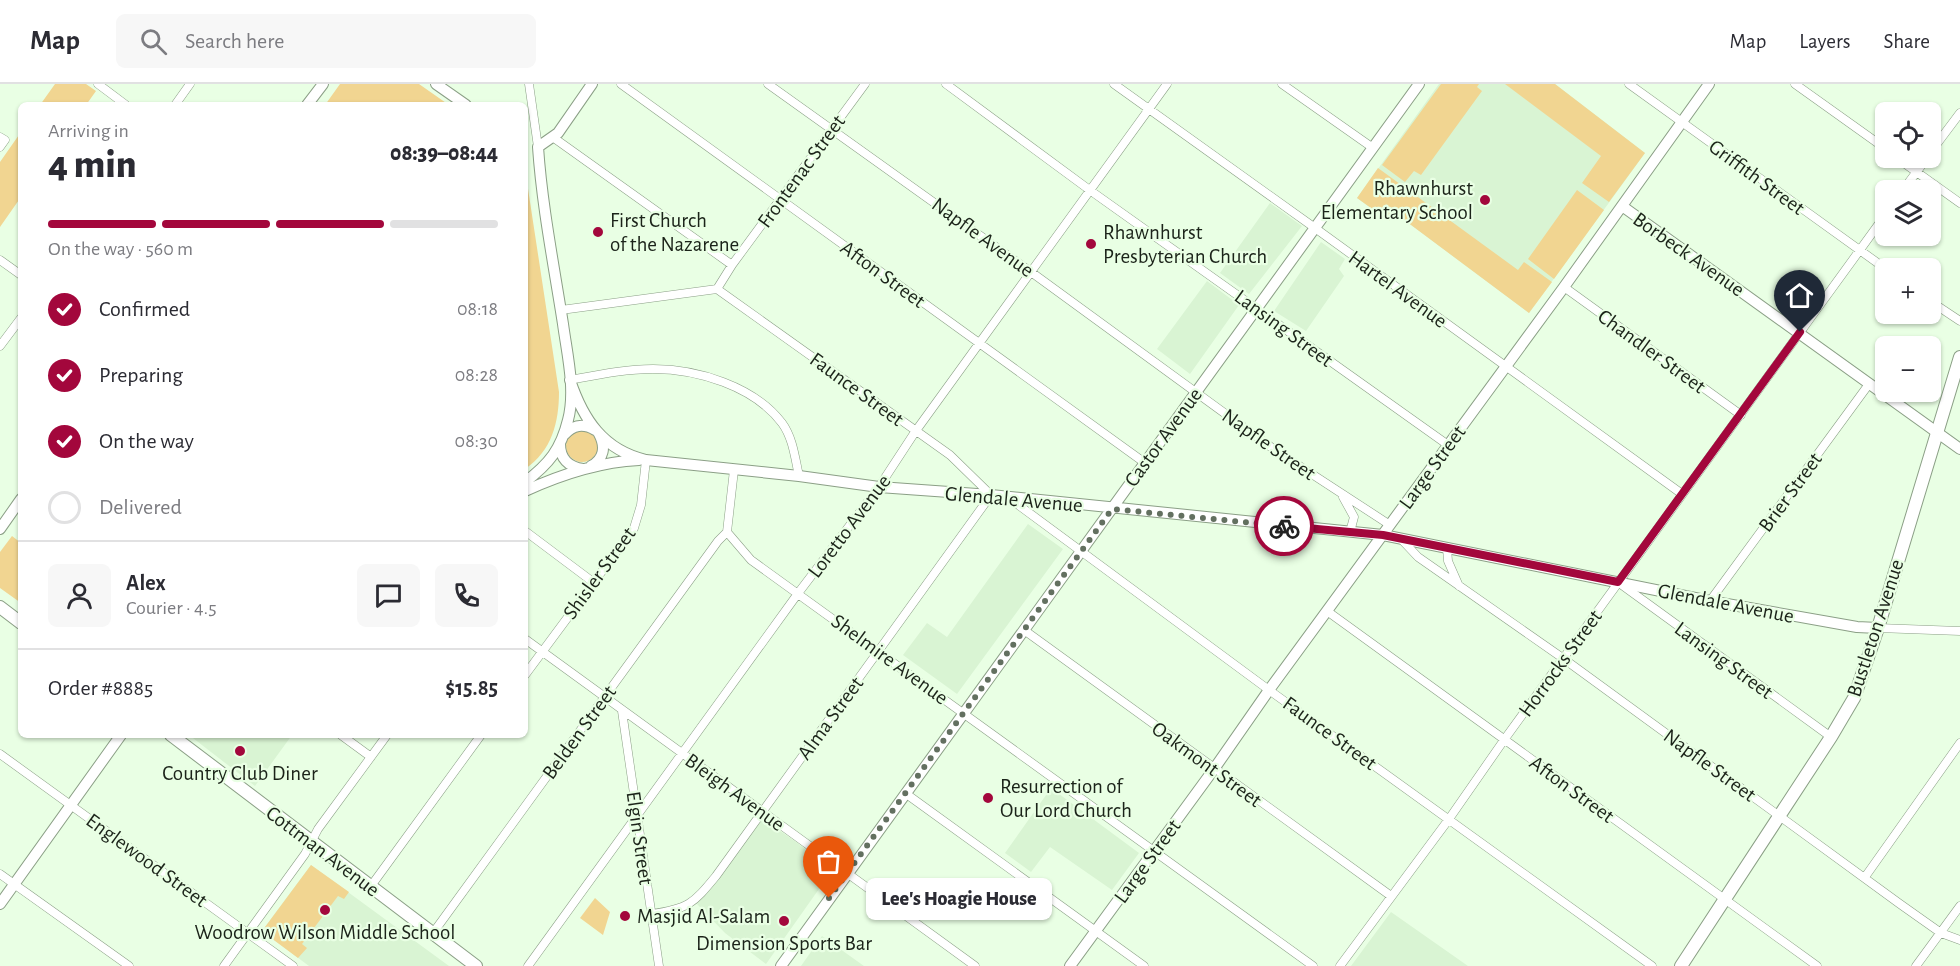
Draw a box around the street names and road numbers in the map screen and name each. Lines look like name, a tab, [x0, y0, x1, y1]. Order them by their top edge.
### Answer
street label: Frontenac Street	[754, 111, 849, 232]
street label: Griffith Street	[1705, 136, 1809, 219]
street label: Napfle Avenue	[928, 194, 1038, 281]
street label: Borbeck Avenue	[1629, 208, 1748, 301]
street label: Afton Street	[837, 237, 929, 312]
street label: Hartel Avenue	[1345, 247, 1451, 332]
street label: Lansing Street	[1231, 286, 1337, 371]
street label: Chandler Street	[1594, 305, 1710, 398]
street label: Faunce Street	[806, 349, 908, 430]
street label: Castor Avenue	[1121, 384, 1206, 491]
street label: Napfle Street	[1218, 405, 1319, 484]
street label: Large Street	[1395, 421, 1470, 513]
street label: Brier Street	[1755, 449, 1826, 536]
street label: Loretto Avenue	[804, 471, 895, 582]
street label: Glendale Avenue	[944, 483, 1084, 516]
street label: Shisler Street	[559, 523, 640, 623]
street label: Bustleton Avenue	[1843, 557, 1908, 700]
street label: Glendale Avenue	[1656, 580, 1796, 627]
street label: Horrocks Street	[1515, 606, 1606, 721]
street label: Shelmire Avenue	[828, 610, 952, 709]
street label: Lansing Street	[1671, 618, 1777, 703]
street label: Alma Street	[793, 673, 868, 764]
street label: Belden Street	[539, 681, 620, 783]
street label: Faunce Street	[1279, 693, 1381, 774]
street label: Oakmont Street	[1148, 718, 1266, 811]
street label: Napfle Street	[1660, 725, 1760, 806]
street label: Bleigh Avenue	[681, 750, 788, 835]
street label: Afton Street	[1526, 752, 1618, 827]
street label: Elgin Street	[623, 790, 657, 887]
street label: Cottman Avenue	[262, 802, 383, 901]
street label: Englewood Street	[82, 810, 211, 911]
street label: Large Street	[1110, 815, 1185, 907]

